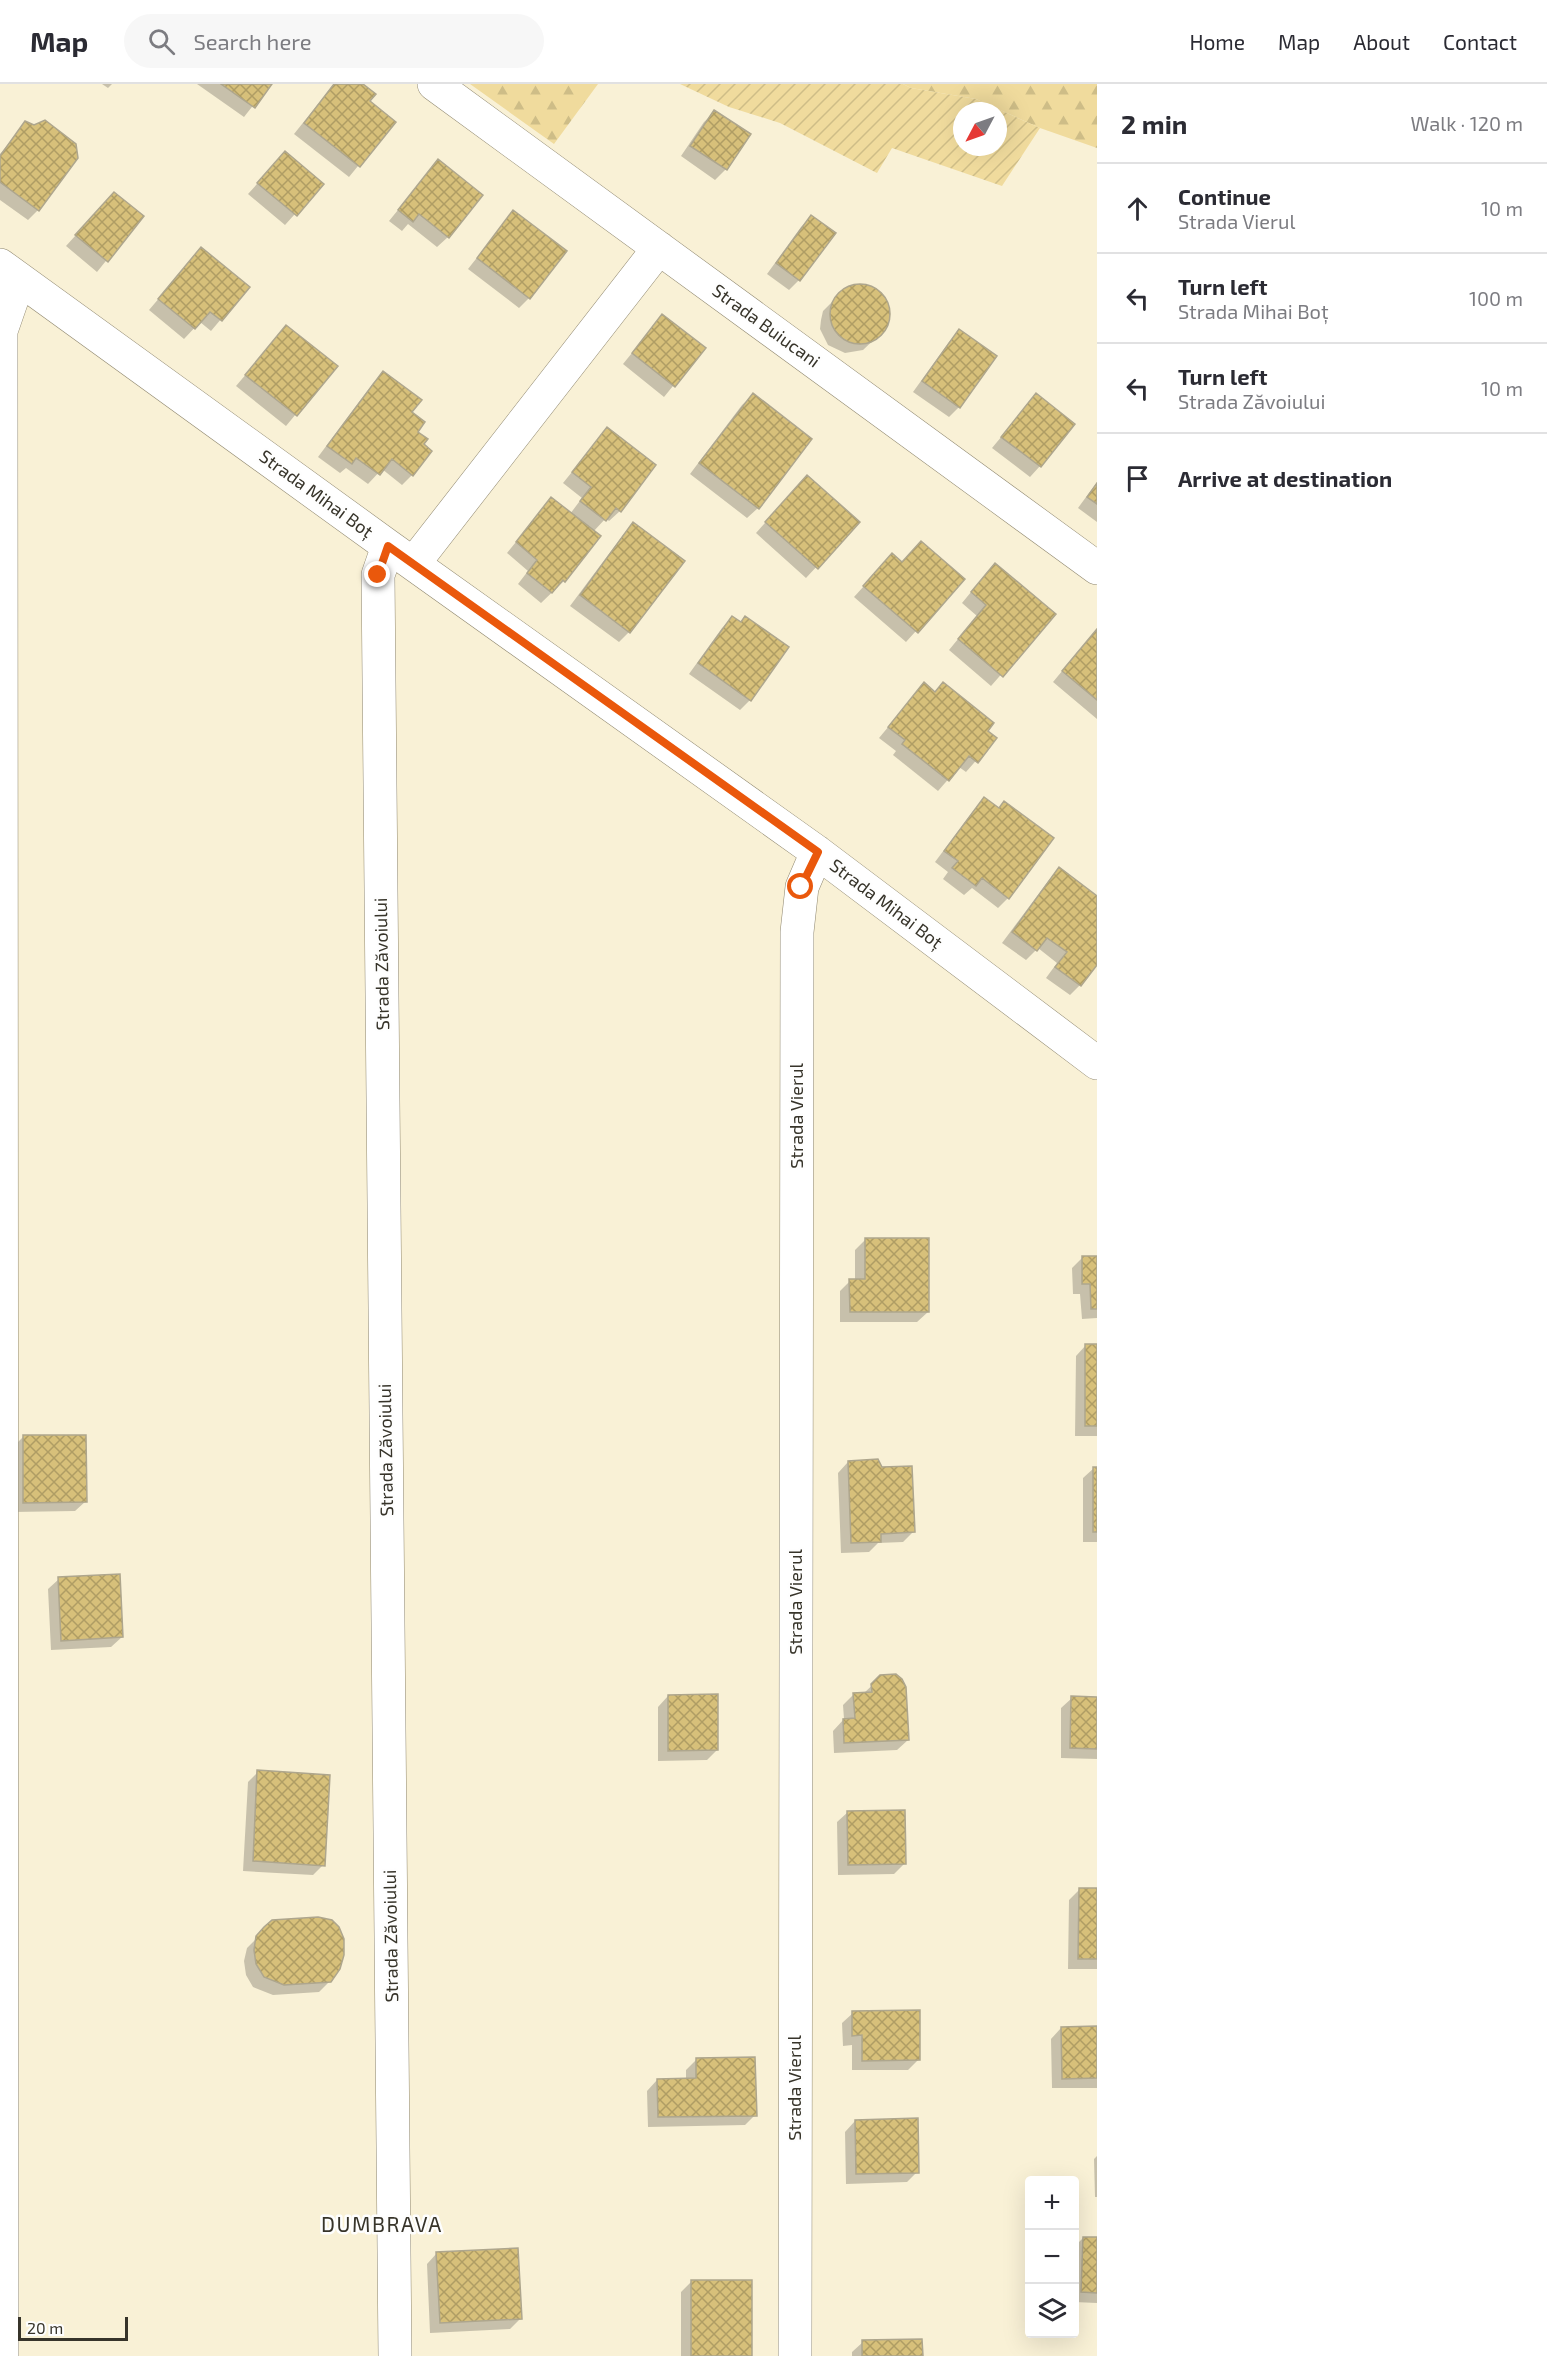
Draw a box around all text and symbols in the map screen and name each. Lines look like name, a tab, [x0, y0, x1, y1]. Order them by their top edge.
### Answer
search box	[124, 14, 544, 68]
text: Map	[30, 24, 88, 58]
icon: search	[145, 25, 178, 58]
text: Search here	[193, 28, 312, 54]
text: Home	[1189, 29, 1245, 54]
text: Map	[1278, 29, 1320, 54]
text: About	[1353, 29, 1410, 54]
text: Contact	[1443, 29, 1517, 54]
north arrow	[953, 102, 1007, 156]
text: 2 min	[1121, 108, 1187, 139]
text: Walk · 120 m	[1411, 111, 1523, 135]
text: Continue	[1178, 183, 1271, 209]
icon: ahead	[1121, 192, 1154, 225]
text: 10 m	[1481, 196, 1523, 220]
text: Strada Vierul	[1178, 209, 1295, 233]
text: Turn left	[1178, 273, 1267, 299]
street label: Strada Buiucani	[708, 279, 825, 372]
icon: left	[1121, 282, 1154, 315]
text: 100 m	[1469, 286, 1523, 310]
text: Strada Mihai Boț	[1178, 299, 1329, 323]
text: Turn left	[1178, 363, 1267, 389]
icon: left	[1121, 372, 1154, 405]
text: 10 m	[1481, 376, 1523, 400]
text: Strada Zăvoiului	[1178, 389, 1325, 413]
street label: Strada Mihai Boț	[255, 444, 378, 543]
icon: arrive	[1121, 462, 1154, 495]
text: Arrive at destination	[1178, 465, 1392, 491]
route end	[364, 561, 390, 587]
street label: Strada Mihai Boț	[825, 854, 947, 954]
route start	[787, 873, 813, 899]
street label: Strada Zăvoiului	[369, 897, 393, 1031]
street label: Strada Vierul	[785, 1063, 807, 1169]
street label: Strada Zăvoiului	[373, 1383, 397, 1517]
street label: Strada Vierul	[784, 1549, 806, 1655]
street label: Strada Zăvoiului	[378, 1869, 402, 2003]
street label: Strada Vierul	[783, 2035, 805, 2141]
map controls	[1025, 2176, 1079, 2338]
button: +	[1025, 2176, 1079, 2230]
district label: DUMBRAVA	[321, 2211, 443, 2236]
button: −	[1025, 2230, 1079, 2284]
button: layers	[1025, 2284, 1079, 2338]
scale bar	[18, 2314, 128, 2342]
text: 20 m	[27, 2318, 63, 2337]

